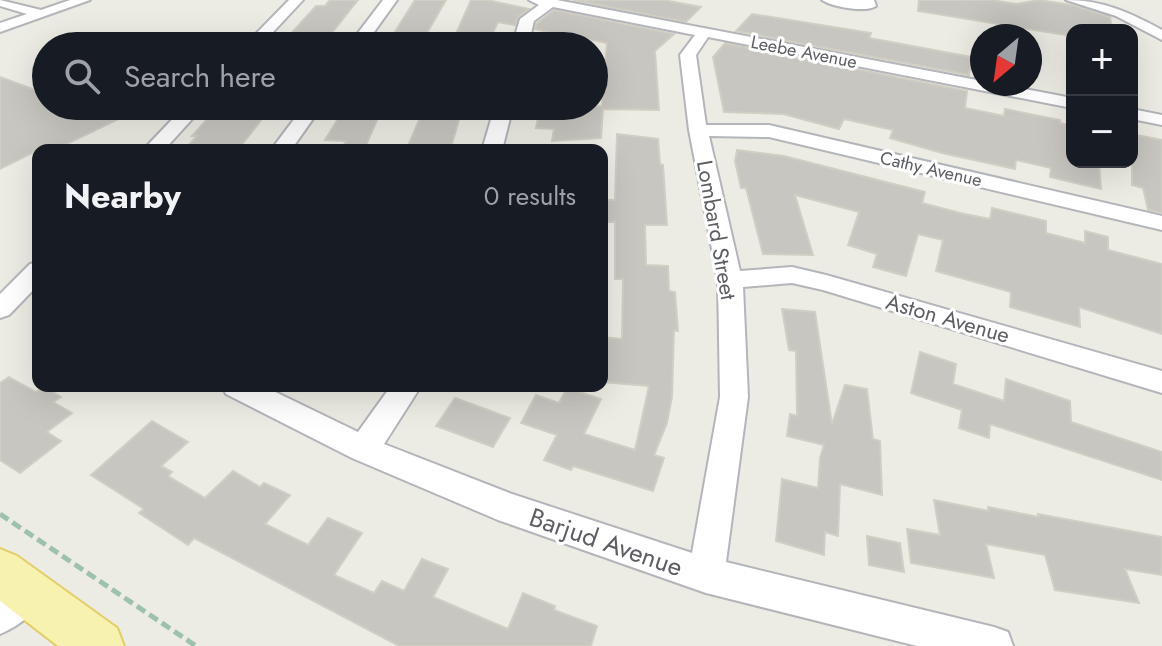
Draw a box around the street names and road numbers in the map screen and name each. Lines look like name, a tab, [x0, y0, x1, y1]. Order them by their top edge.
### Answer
street label: Leebe Avenue	[749, 29, 859, 75]
street label: Cathy Avenue	[877, 145, 985, 193]
street label: Lombard Street	[689, 158, 745, 303]
street label: Aston Avenue	[882, 285, 1014, 351]
street label: Barjud Avenue	[524, 498, 688, 586]

